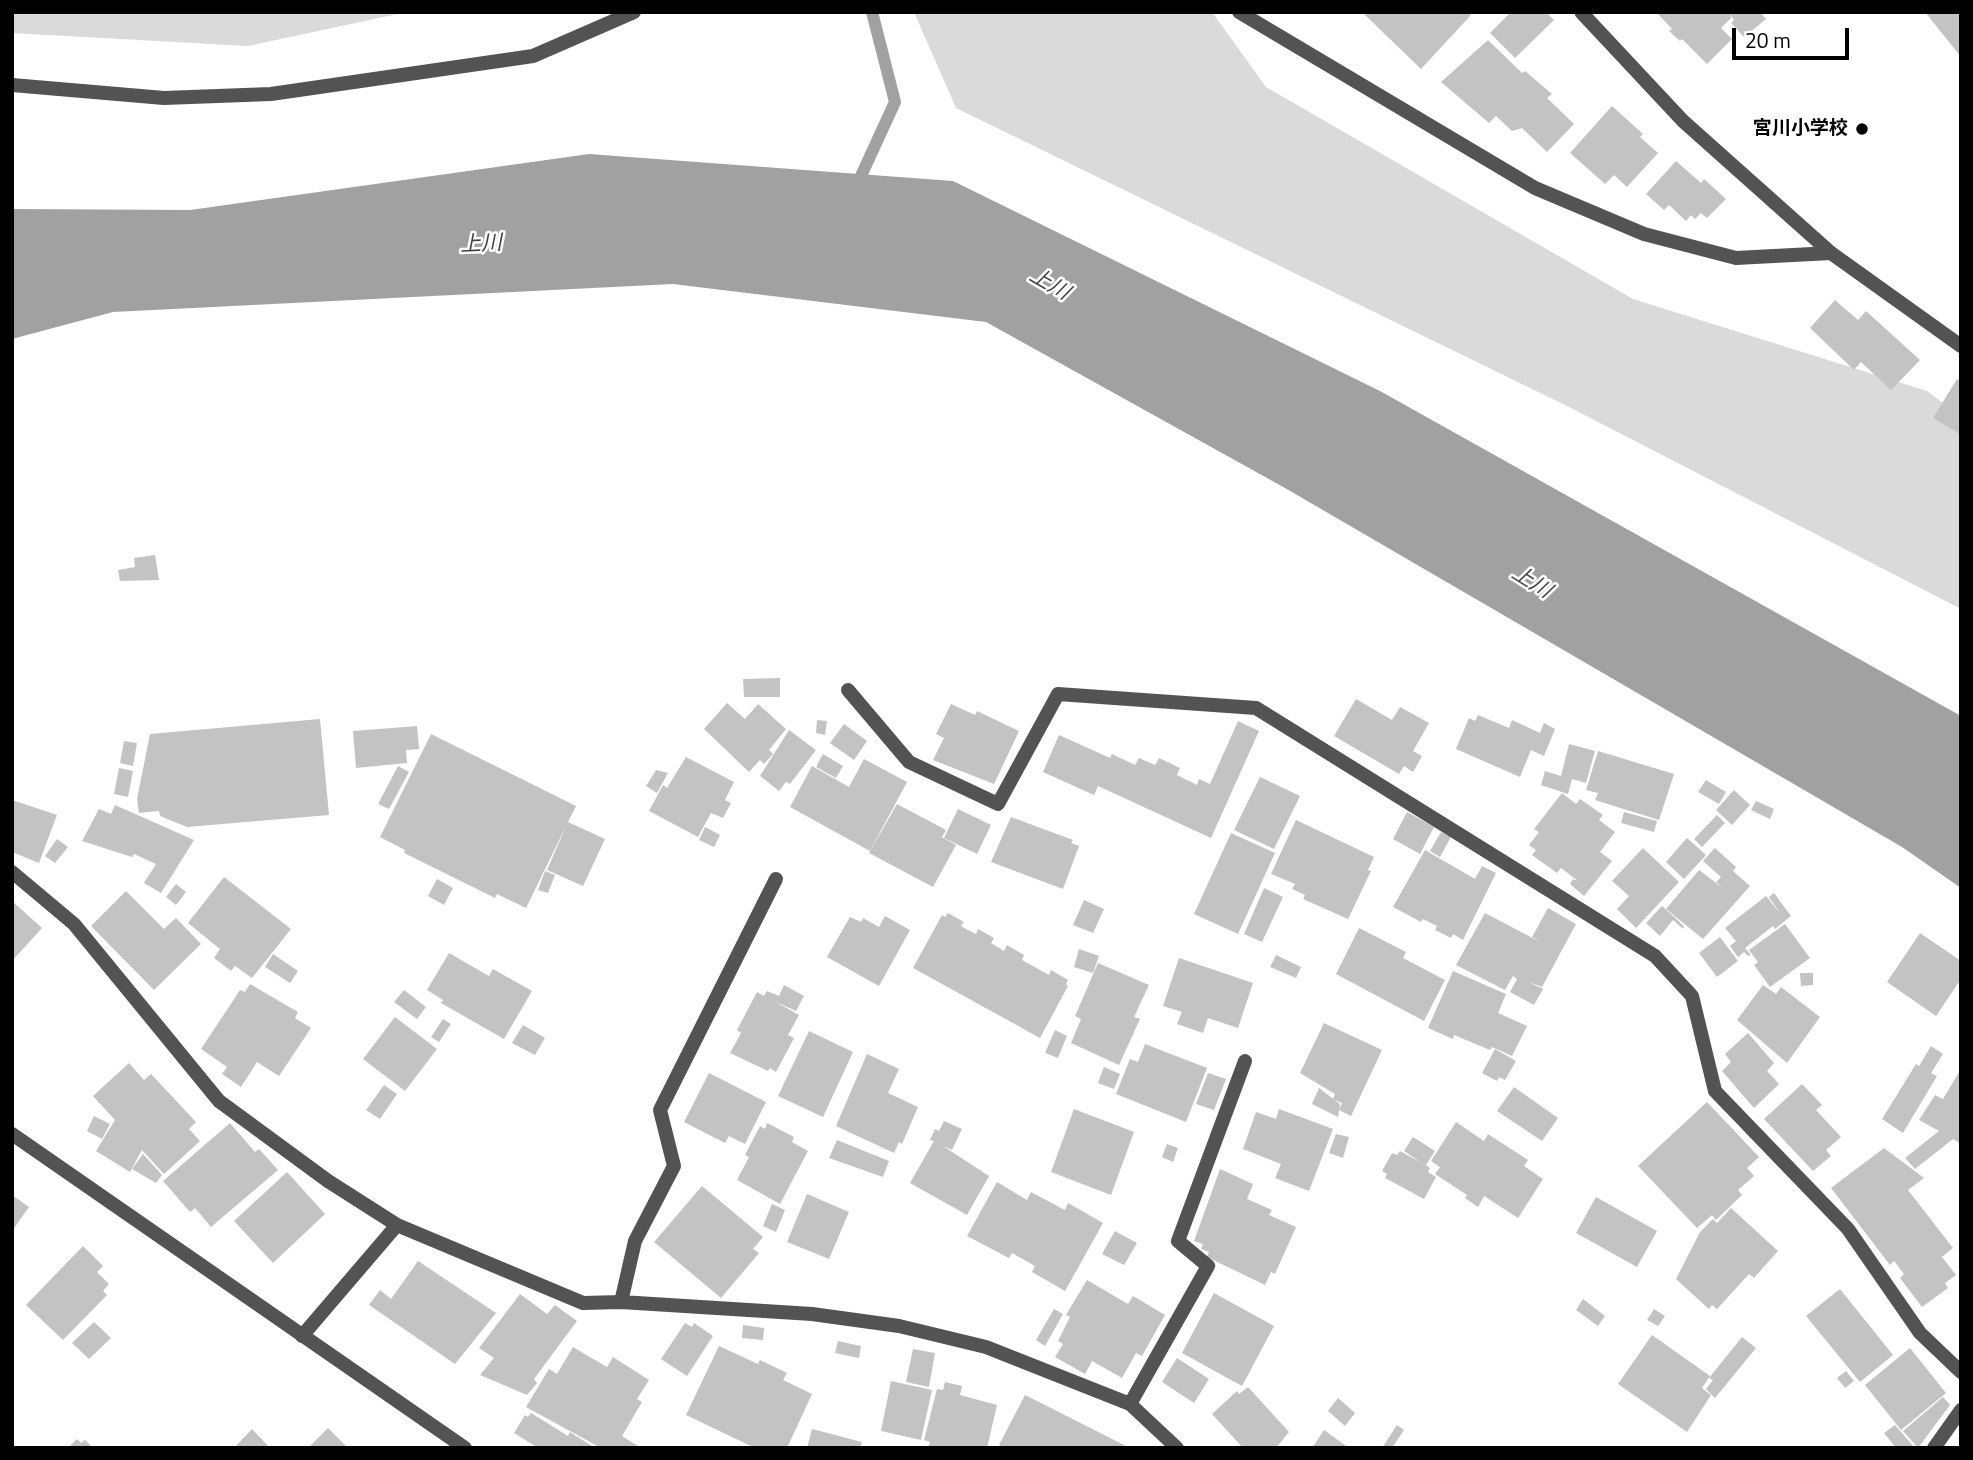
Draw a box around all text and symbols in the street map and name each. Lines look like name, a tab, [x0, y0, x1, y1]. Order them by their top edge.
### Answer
scale bar	[1735, 14, 1852, 58]
text: 20 m	[1745, 24, 1791, 56]
place label: 宮川小学校	[1753, 118, 1848, 140]
marker: 宮川小学校	[1854, 121, 1870, 137]
water label: 上川	[459, 231, 503, 259]
water label: 上川	[1025, 264, 1073, 306]
water label: 上川	[1507, 561, 1555, 605]

